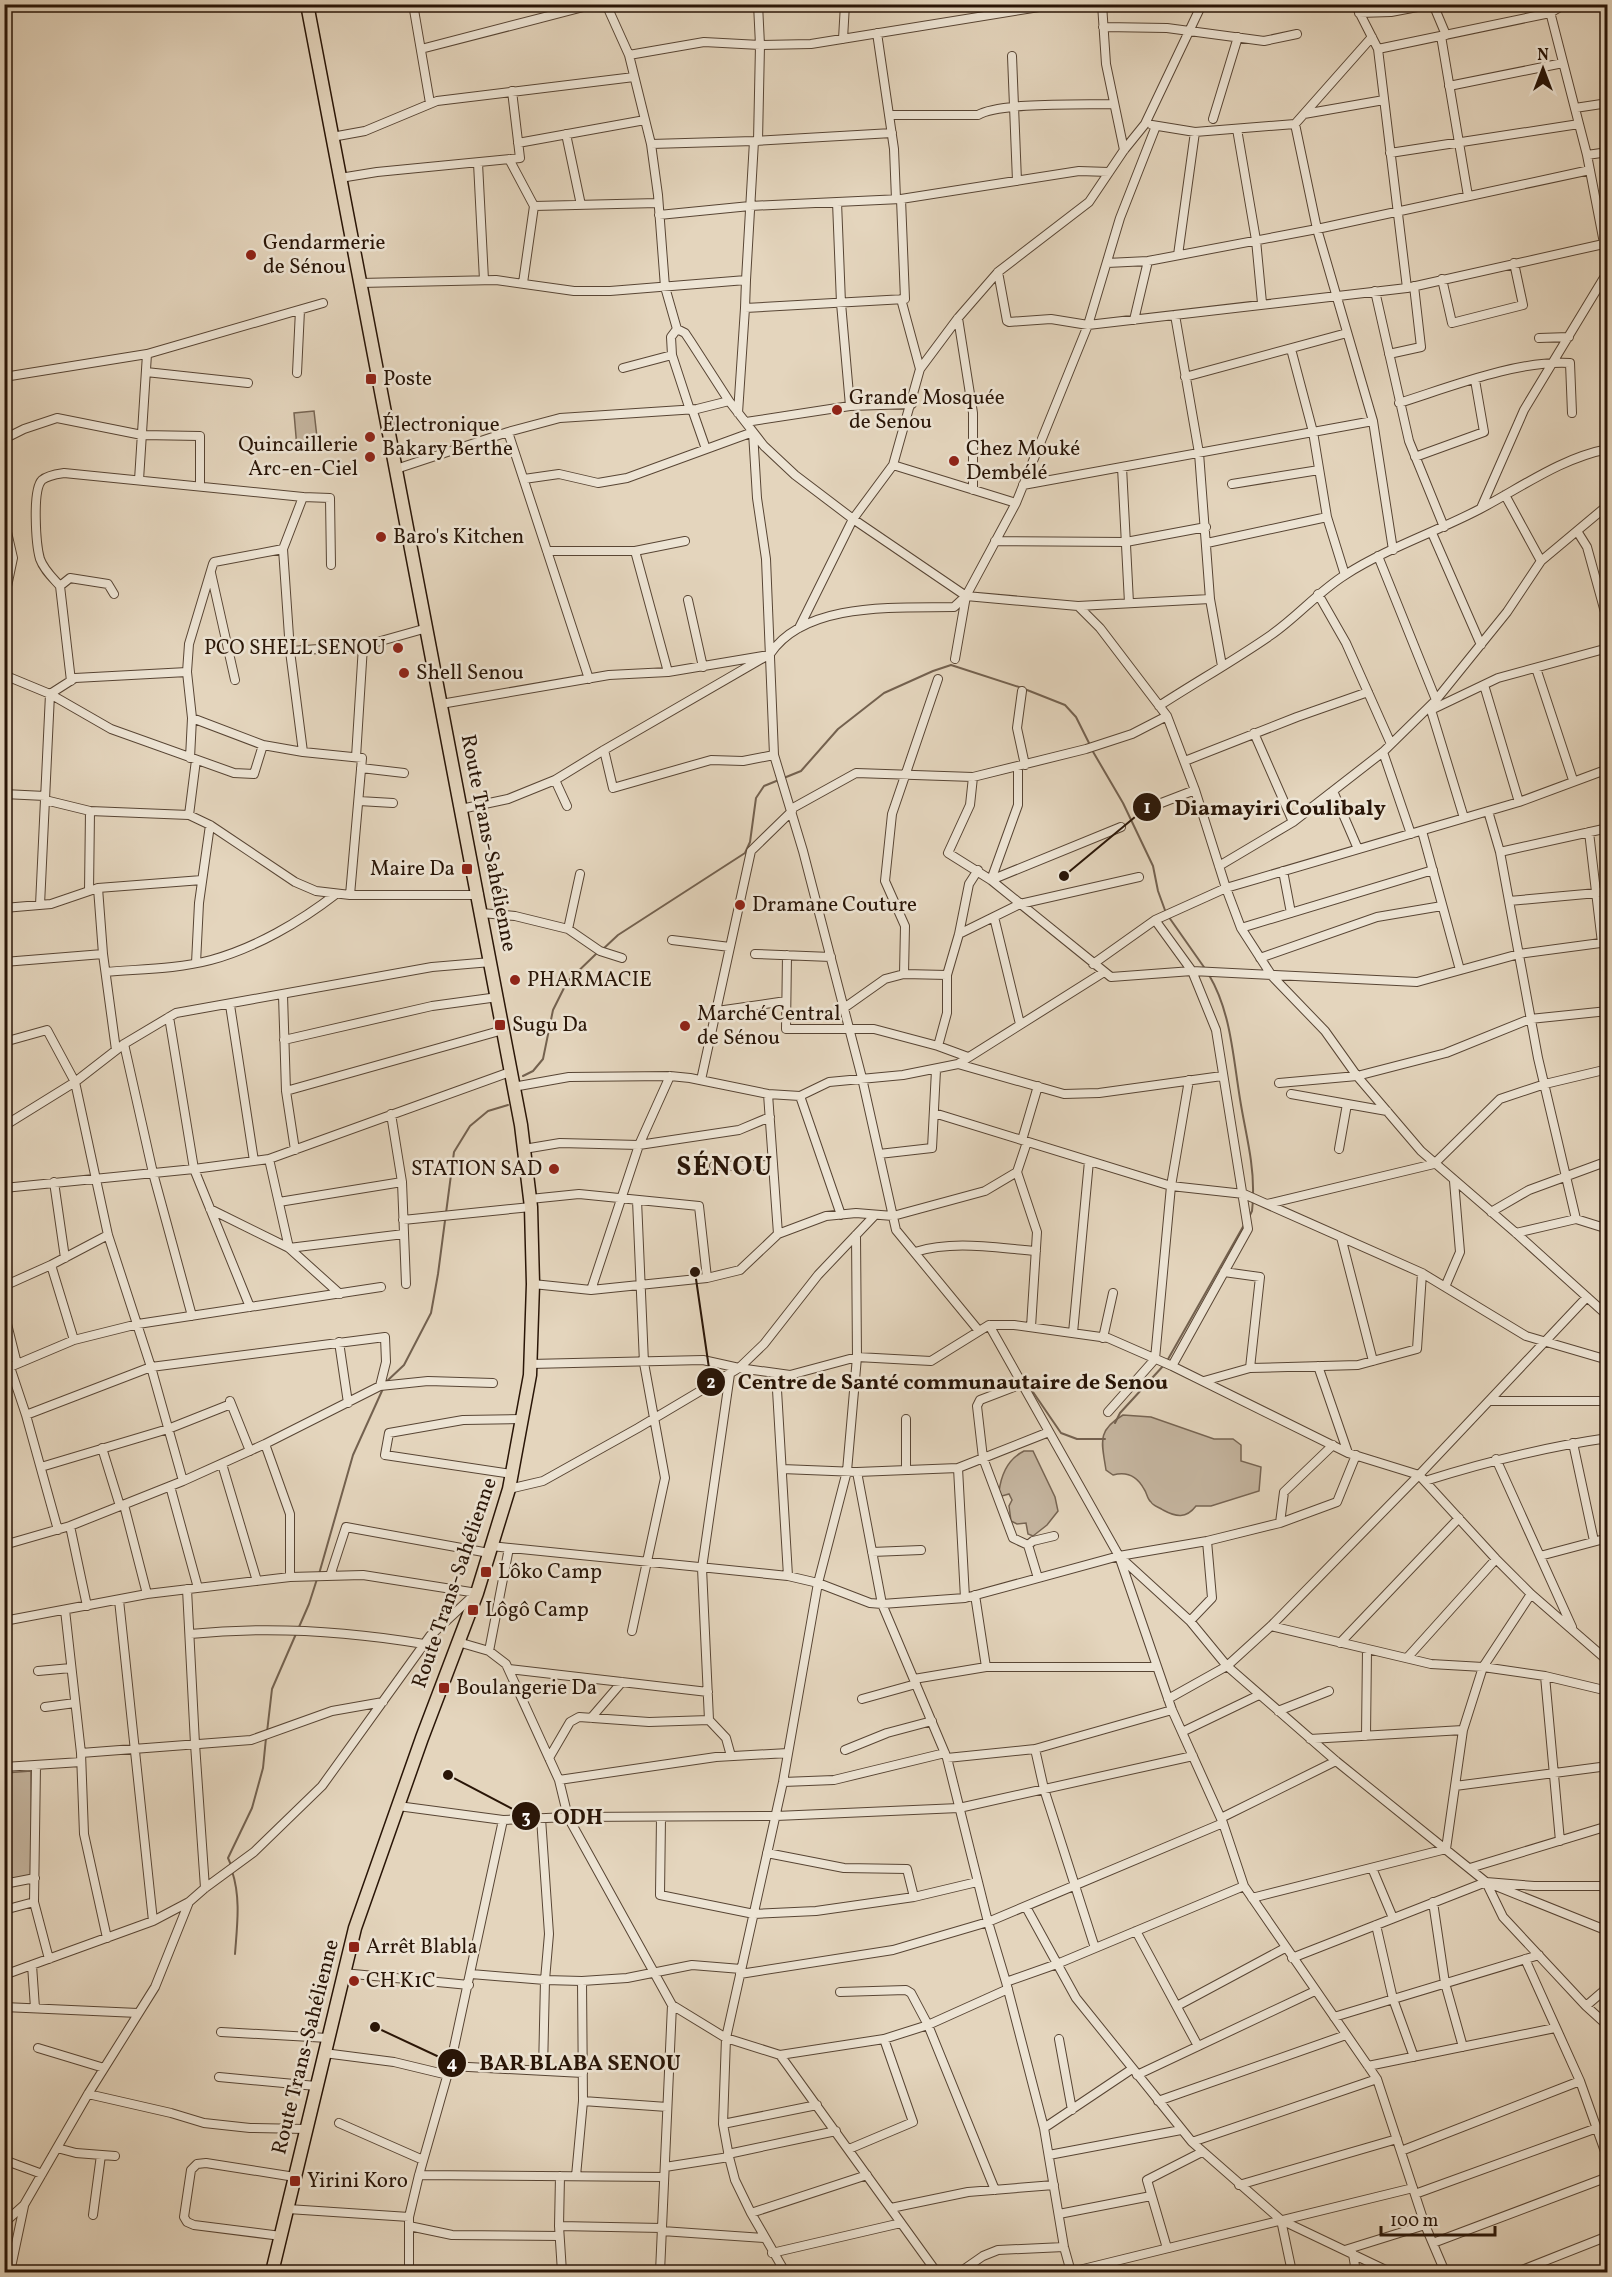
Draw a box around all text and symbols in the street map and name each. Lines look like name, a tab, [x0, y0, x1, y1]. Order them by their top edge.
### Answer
north arrow	[1513, 39, 1573, 99]
text: N	[1537, 45, 1549, 67]
place label: Gendarmerie de Sénou	[263, 229, 386, 282]
marker: Gendarmerie de Sénou	[244, 248, 258, 262]
place label: Poste	[383, 365, 432, 394]
marker: Poste	[364, 372, 378, 386]
place label: Grande Mosquée de Senou	[849, 384, 1005, 437]
marker: Grande Mosquée de Senou	[830, 403, 844, 417]
place label: Électronique Bakary Berthe	[382, 411, 513, 464]
marker: Électronique Bakary Berthe	[363, 430, 377, 444]
place label: Quincaillerie Arc-en-Ciel	[238, 431, 358, 484]
place label: Chez Mouké Dembélé	[966, 435, 1080, 488]
marker: Quincaillerie Arc-en-Ciel	[363, 450, 377, 464]
marker: Chez Mouké Dembélé	[947, 454, 961, 468]
place label: Baro's Kitchen	[393, 523, 524, 552]
marker: Baro's Kitchen	[374, 530, 388, 544]
place label: PCO SHELL SENOU	[204, 634, 386, 663]
marker: PCO SHELL SENOU	[391, 641, 405, 655]
place label: Shell Senou	[416, 659, 524, 688]
marker: Shell Senou	[397, 666, 411, 680]
street label: Route Trans-Sahélienne	[453, 732, 523, 954]
callout: Diamayiri Coulibaly	[1132, 787, 1398, 827]
text: Diamayiri Coulibaly	[1174, 794, 1387, 825]
text: 1	[1143, 796, 1151, 821]
place label: Maire Da	[370, 855, 455, 884]
marker: Maire Da	[460, 862, 474, 876]
place label: Dramane Couture	[752, 891, 917, 920]
marker: Dramane Couture	[733, 898, 747, 912]
place label: PHARMACIE	[527, 966, 652, 995]
marker: PHARMACIE	[508, 973, 522, 987]
place label: Marché Central de Sénou	[697, 1000, 840, 1053]
place label: Sugu Da	[512, 1011, 588, 1040]
marker: Sugu Da	[493, 1018, 507, 1032]
marker: Marché Central de Sénou	[678, 1019, 692, 1033]
district label: SÉNOU	[676, 1149, 774, 1187]
place label: STATION SAD	[411, 1155, 542, 1184]
marker: STATION SAD	[547, 1162, 561, 1176]
callout: Centre de Santé communautaire de Senou	[696, 1362, 1180, 1402]
text: Centre de Santé communautaire de Senou	[738, 1368, 1168, 1399]
text: 2	[706, 1371, 716, 1396]
street label: Route Trans-Sahélienne	[405, 1474, 505, 1692]
place label: Lôko Camp	[498, 1558, 602, 1587]
marker: Lôko Camp	[479, 1565, 493, 1579]
place label: Lôgô Camp	[485, 1596, 589, 1625]
marker: Lôgô Camp	[466, 1603, 480, 1617]
place label: Boulangerie Da	[456, 1674, 597, 1703]
marker: Boulangerie Da	[437, 1681, 451, 1695]
callout: ODH	[511, 1796, 615, 1836]
text: ODH	[553, 1803, 603, 1834]
text: 3	[521, 1806, 531, 1831]
place label: Arrêt Blabla	[366, 1933, 478, 1962]
street label: Route Trans-Sahélienne	[265, 1936, 347, 2158]
marker: Arrêt Blabla	[347, 1940, 361, 1954]
place label: CH K1C	[366, 1967, 436, 1996]
marker: CH K1C	[347, 1974, 361, 1988]
callout: BAR BLABA SENOU	[437, 2043, 692, 2083]
text: BAR BLABA SENOU	[479, 2049, 681, 2080]
text: 4	[447, 2052, 458, 2077]
place label: Yirini Koro	[307, 2167, 408, 2196]
marker: Yirini Koro	[288, 2174, 302, 2188]
scale bar	[1381, 2199, 1495, 2237]
text: 100 m	[1390, 2209, 1439, 2234]

